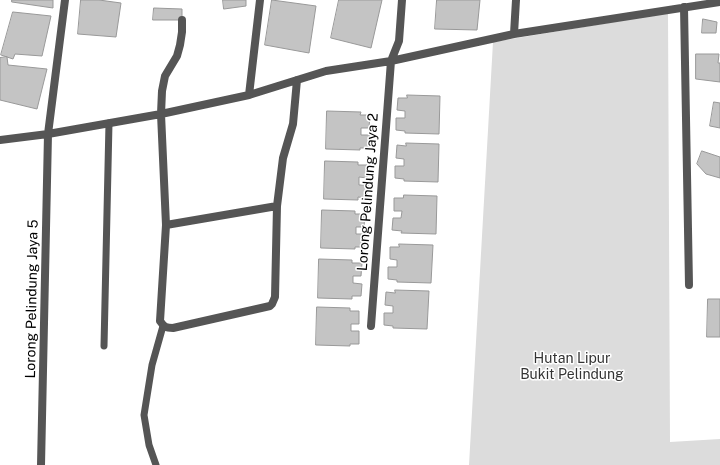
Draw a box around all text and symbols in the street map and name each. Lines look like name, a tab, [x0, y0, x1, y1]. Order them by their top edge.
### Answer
street label: Lorong Pelindung Jaya 2	[354, 112, 382, 272]
street label: Lorong Pelindung Jaya 5	[22, 219, 42, 379]
park label: Hutan Lipur Bukit Pelindung	[520, 351, 624, 384]

